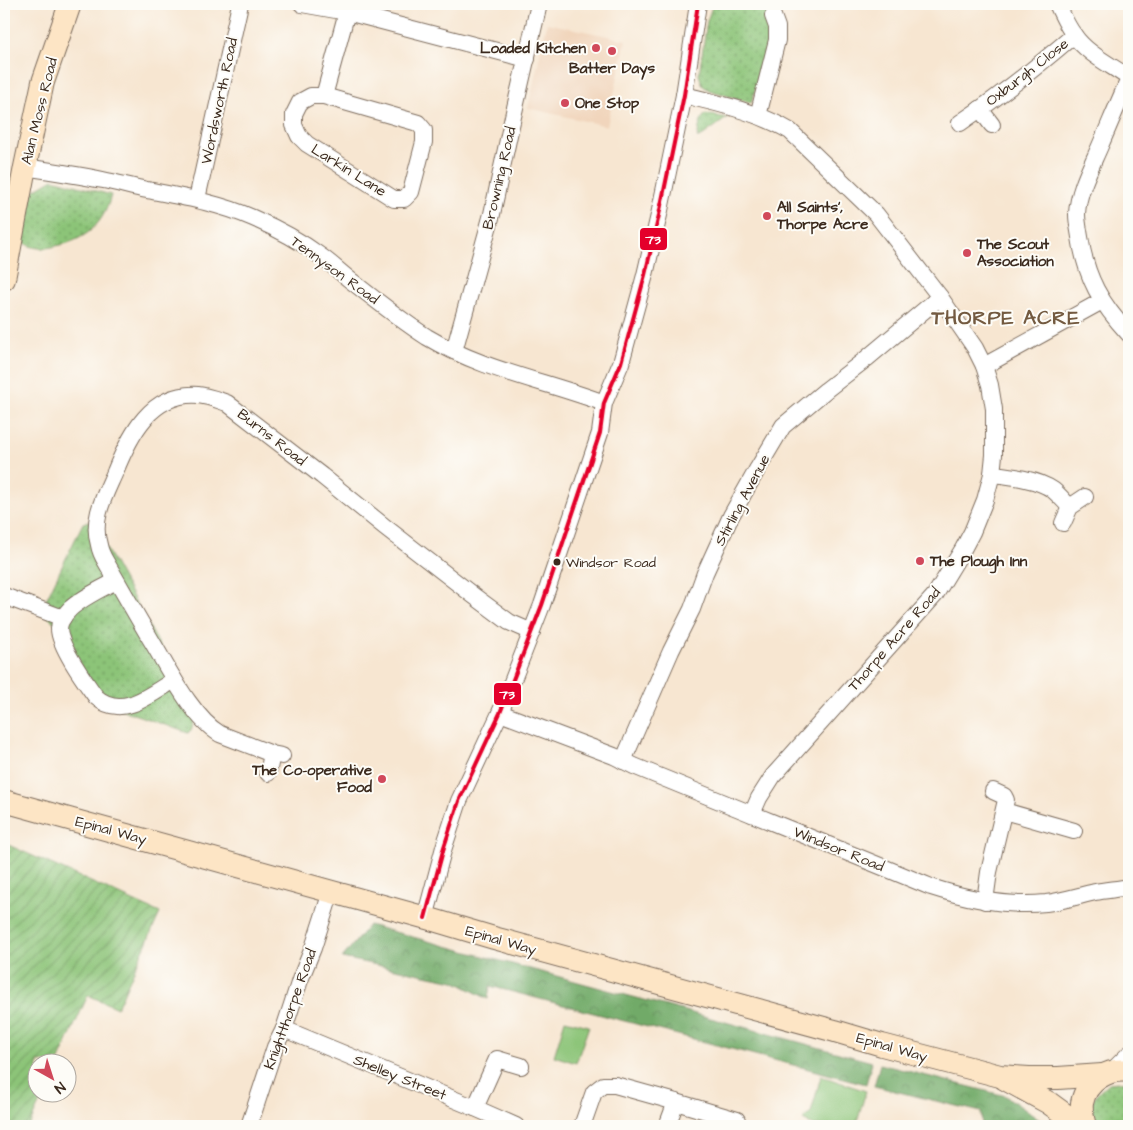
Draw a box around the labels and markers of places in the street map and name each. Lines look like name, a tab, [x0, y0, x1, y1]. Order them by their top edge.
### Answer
place label: Loaded Kitchen	[480, 38, 586, 59]
marker: Loaded Kitchen	[590, 42, 602, 54]
marker: Batter Days	[606, 45, 618, 57]
place label: Batter Days	[569, 58, 655, 80]
place label: One Stop	[575, 93, 640, 114]
marker: One Stop	[559, 97, 571, 109]
place label: All Saints', Thorpe Acre	[776, 197, 868, 235]
marker: All Saints', Thorpe Acre	[761, 210, 773, 222]
place label: The Scout Association	[976, 234, 1054, 272]
marker: The Scout Association	[961, 247, 973, 259]
place label: The Plough Inn	[929, 551, 1028, 574]
place label: Windsor Road	[566, 553, 656, 573]
marker: The Plough Inn	[914, 555, 926, 567]
marker: Windsor Road	[552, 557, 562, 567]
place label: The Co-operative Food	[251, 760, 372, 798]
marker: The Co-operative Food	[376, 773, 388, 785]

